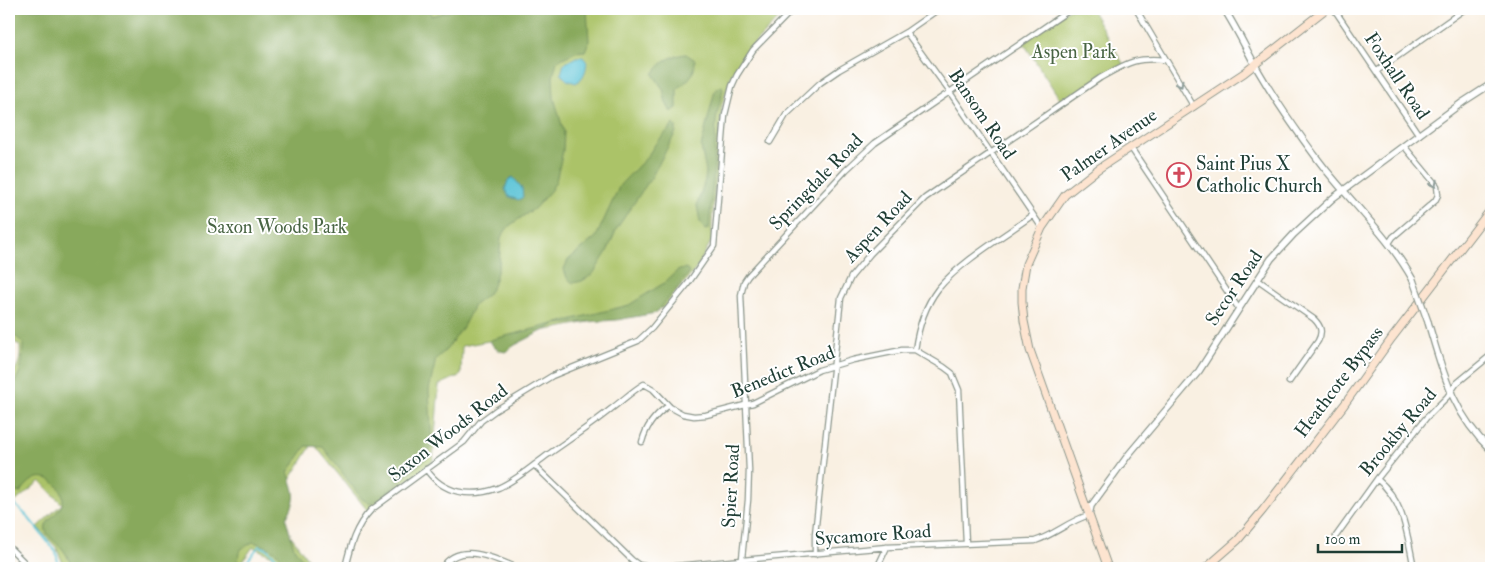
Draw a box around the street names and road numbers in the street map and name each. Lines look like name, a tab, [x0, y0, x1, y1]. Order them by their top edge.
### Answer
street label: Foxhall Road	[1359, 28, 1435, 125]
street label: Bansom Road	[943, 64, 1021, 164]
street label: Palmer Avenue	[1056, 103, 1162, 187]
street label: Springdale Road	[764, 128, 869, 236]
street label: Aspen Road	[838, 186, 919, 269]
street label: Secor Road	[1200, 245, 1268, 330]
street label: Heathcote Bypass	[1289, 322, 1389, 443]
street label: Benedict Road	[728, 340, 839, 404]
street label: Saxon Woods Road	[383, 378, 513, 487]
street label: Brookby Road	[1354, 383, 1442, 481]
street label: Spier Road	[717, 443, 746, 529]
street label: Sycamore Road	[814, 519, 933, 551]

